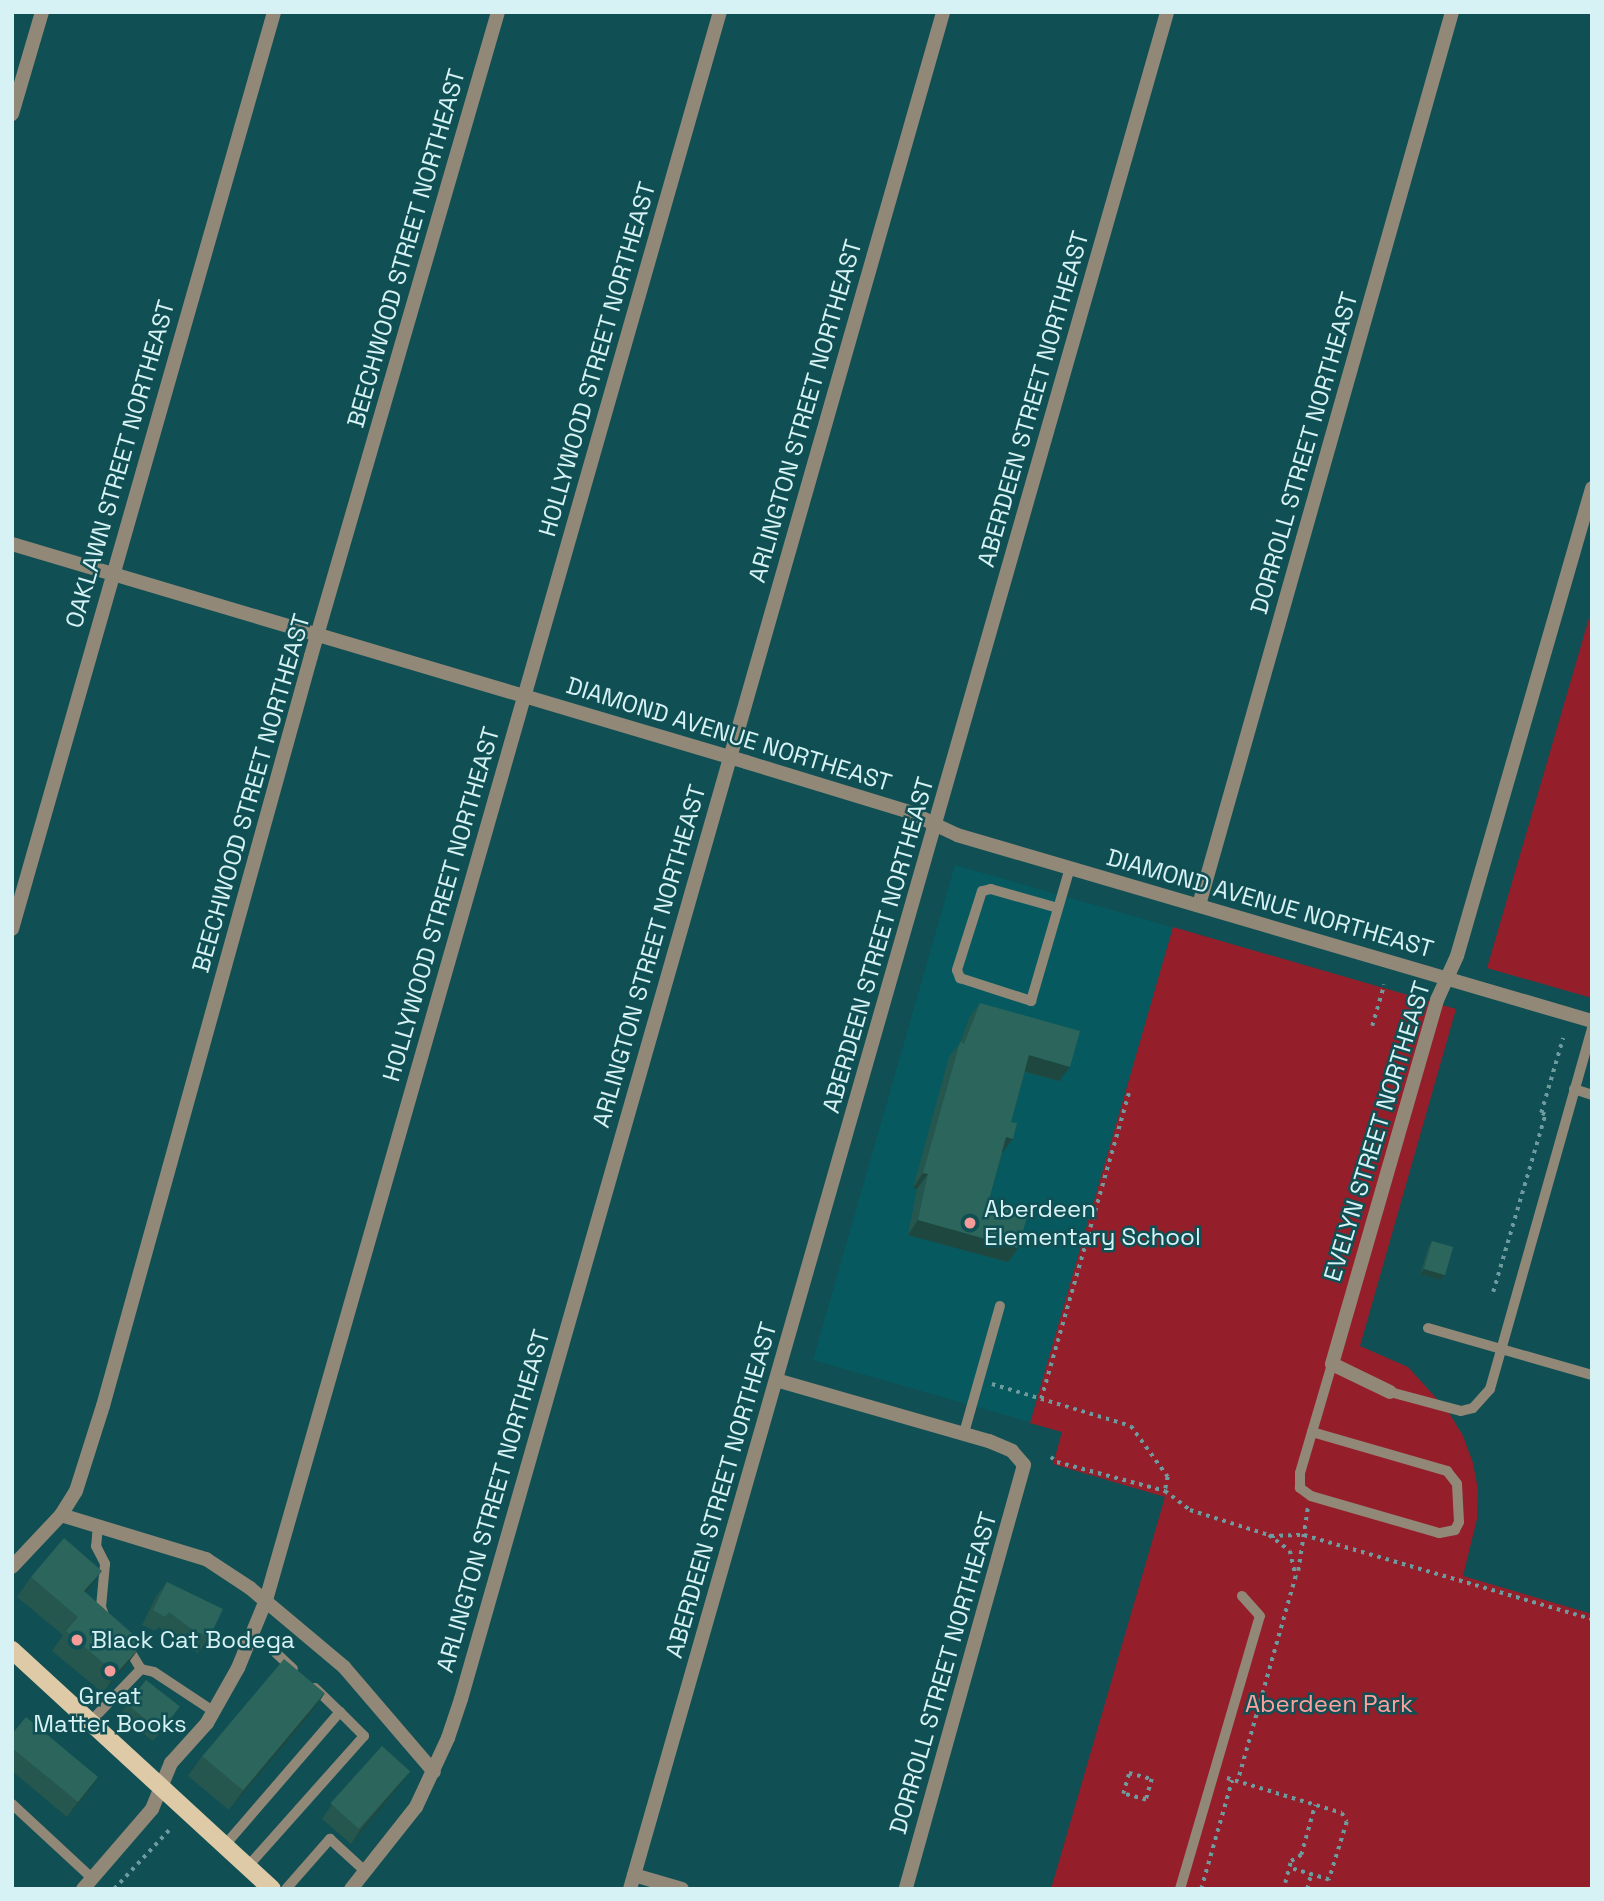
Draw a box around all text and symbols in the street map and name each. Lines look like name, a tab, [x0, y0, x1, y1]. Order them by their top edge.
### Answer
street label: BEECHWOOD STREET NORTHEAST	[341, 65, 471, 431]
street label: HOLLYWOOD STREET NORTHEAST	[532, 178, 662, 540]
street label: ABERDEEN STREET NORTHEAST	[971, 227, 1095, 571]
street label: ARLINGTON STREET NORTHEAST	[742, 236, 868, 586]
street label: DORROLL STREET NORTHEAST	[1244, 288, 1364, 618]
street label: OAKLAWN STREET NORTHEAST	[59, 296, 181, 632]
street label: BEECHWOOD STREET NORTHEAST	[186, 610, 316, 976]
street label: DIAMOND AVENUE NORTHEAST	[563, 671, 895, 797]
street label: HOLLYWOOD STREET NORTHEAST	[376, 723, 506, 1085]
street label: ABERDEEN STREET NORTHEAST	[816, 773, 940, 1117]
street label: ARLINGTON STREET NORTHEAST	[586, 781, 712, 1131]
street label: DIAMOND AVENUE NORTHEAST	[1103, 842, 1437, 964]
street label: EVELYN STREET NORTHEAST	[1318, 977, 1436, 1285]
place label: Aberdeen Elementary School	[984, 1195, 1201, 1251]
marker: Aberdeen Elementary School	[962, 1215, 978, 1231]
street label: ABERDEEN STREET NORTHEAST	[659, 1318, 783, 1662]
street label: ARLINGTON STREET NORTHEAST	[430, 1326, 556, 1676]
street label: DORROLL STREET NORTHEAST	[883, 1508, 1003, 1838]
place label: Black Cat Bodega	[91, 1626, 295, 1654]
marker: Black Cat Bodega	[69, 1632, 85, 1648]
marker: Great Matter Books	[102, 1663, 118, 1679]
place label: Great Matter Books	[33, 1682, 187, 1738]
park label: Aberdeen Park	[1245, 1690, 1413, 1718]

